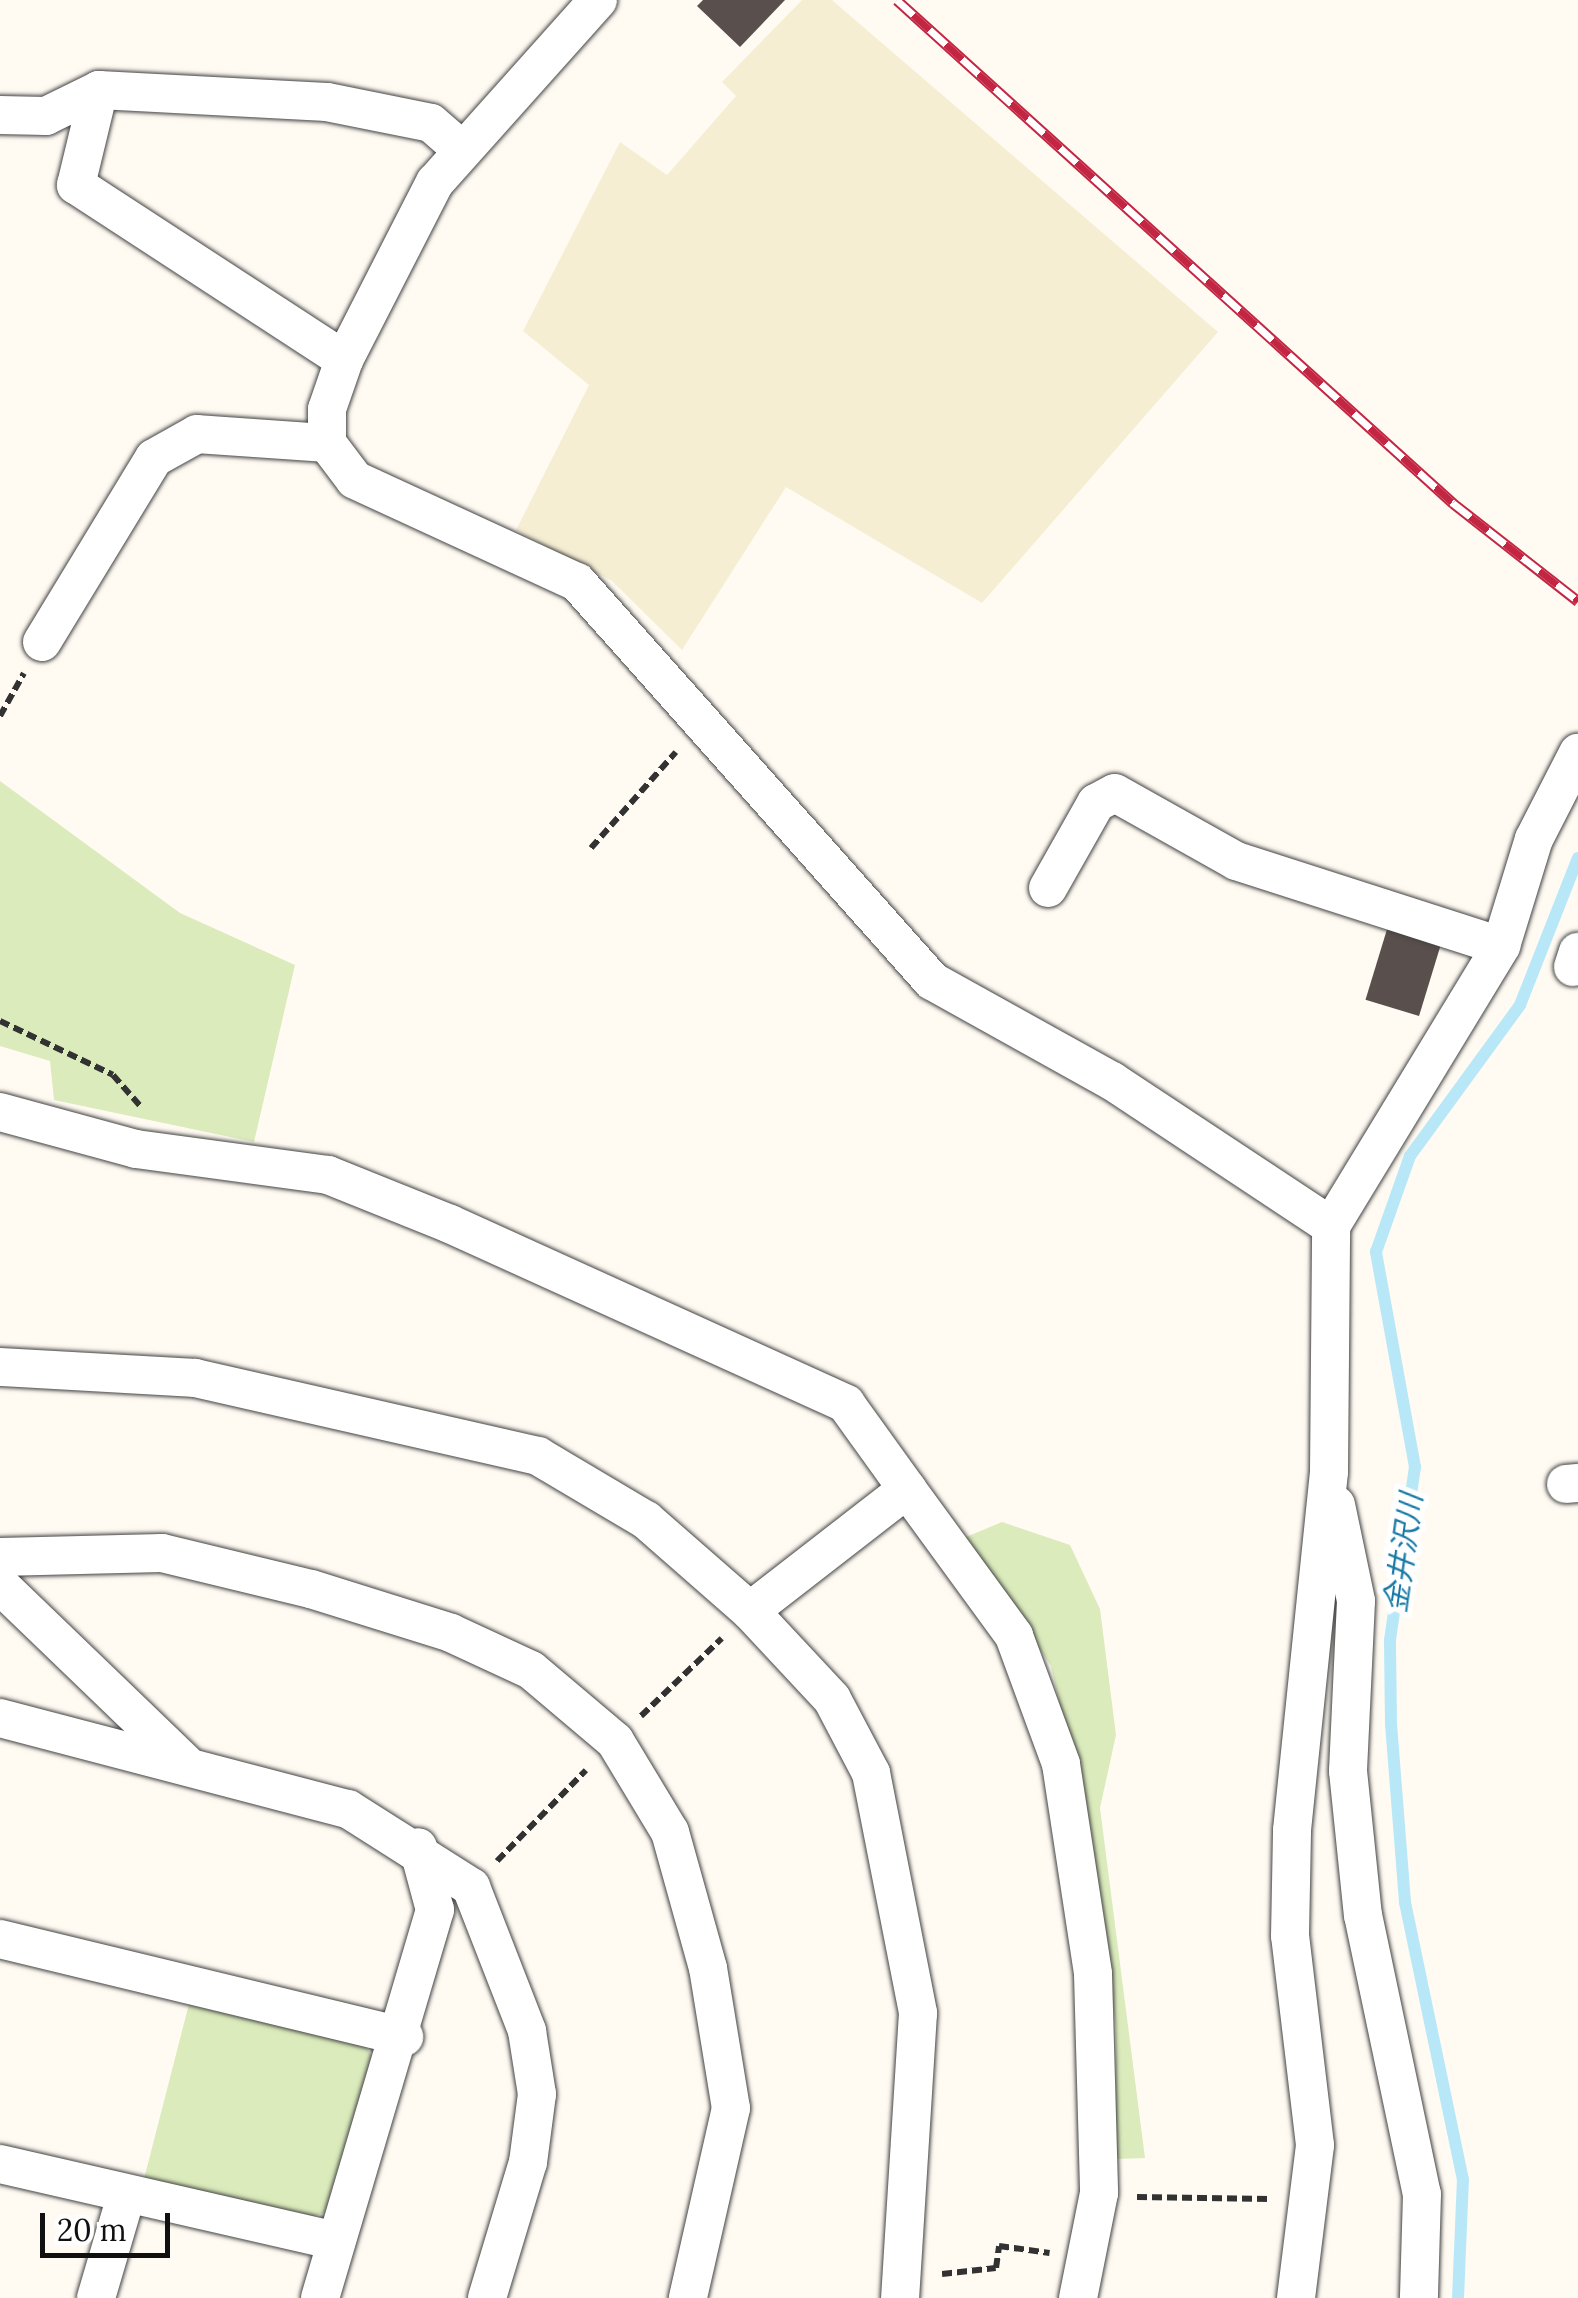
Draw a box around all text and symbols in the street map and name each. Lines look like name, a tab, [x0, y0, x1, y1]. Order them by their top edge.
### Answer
water label: 金井沢川	[1377, 1491, 1429, 1615]
scale bar	[45, 2193, 175, 2255]
text: 20 m	[57, 2211, 126, 2249]

